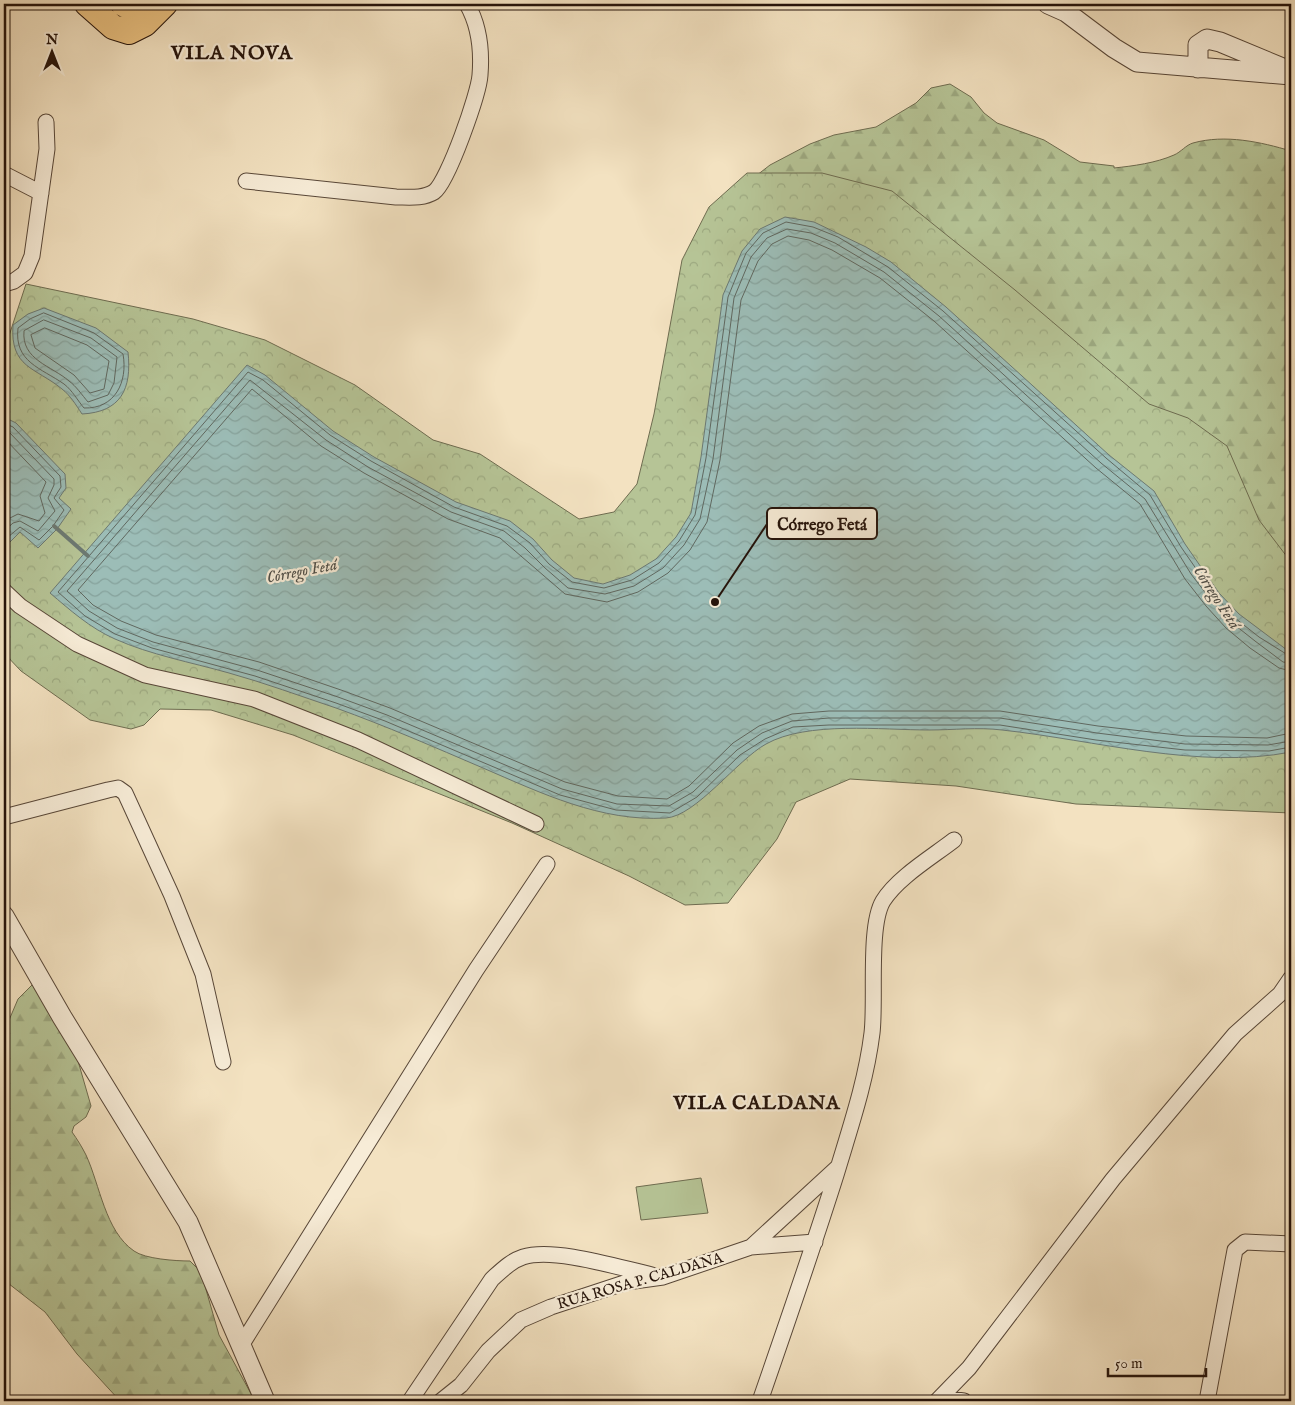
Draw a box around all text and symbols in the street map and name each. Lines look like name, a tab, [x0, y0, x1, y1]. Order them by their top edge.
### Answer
north arrow	[28, 28, 78, 78]
text: N	[45, 31, 58, 49]
district label: VILA NOVA	[170, 41, 293, 66]
callout: Córrego Fetá	[767, 508, 877, 539]
text: Córrego Fetá	[777, 516, 868, 536]
water label: Córrego Fetá	[265, 555, 341, 589]
water label: Córrego Fetá	[1188, 563, 1245, 635]
district label: VILA CALDANA	[672, 1091, 841, 1116]
street label: RUA ROSA P. CALDANA	[555, 1248, 726, 1314]
scale bar	[1108, 1345, 1205, 1377]
text: 50 m	[1115, 1354, 1143, 1373]

